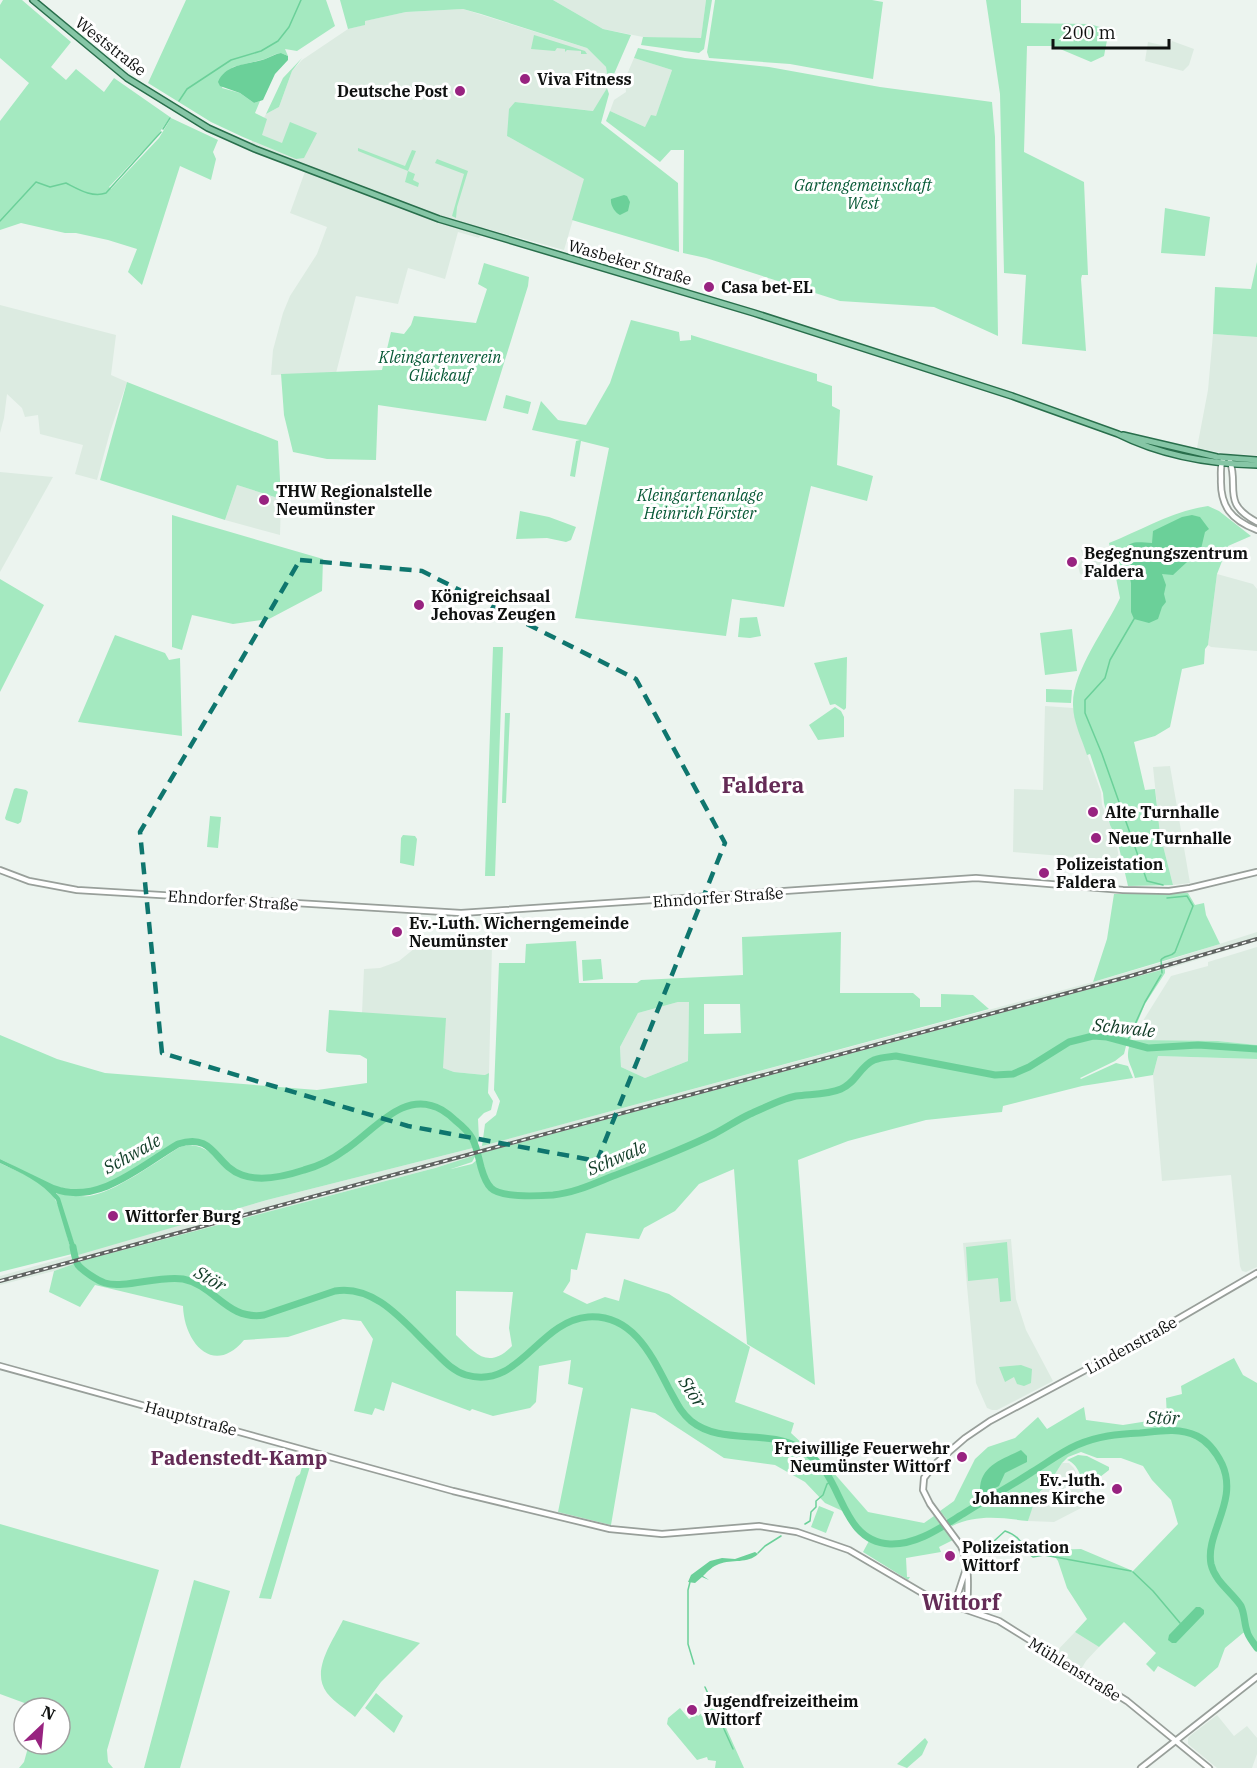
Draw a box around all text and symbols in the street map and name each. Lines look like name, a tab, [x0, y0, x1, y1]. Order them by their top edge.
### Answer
street label: Weststraße	[71, 12, 151, 80]
scale bar	[1053, 12, 1168, 50]
text: 200 m	[1062, 21, 1116, 44]
place label: Viva Fitness	[537, 69, 632, 89]
marker: Viva Fitness	[518, 72, 532, 86]
place label: Deutsche Post	[337, 81, 448, 101]
marker: Deutsche Post	[453, 84, 467, 98]
park label: Gartengemeinschaft West	[794, 175, 933, 213]
street label: Wasbeker Straße	[566, 235, 694, 289]
place label: Casa bet-EL	[721, 277, 813, 297]
marker: Casa bet-EL	[702, 280, 716, 294]
park label: Kleingartenverein Glückauf	[378, 347, 501, 385]
place label: THW Regionalstelle Neumünster	[276, 481, 432, 519]
park label: Kleingartenanlage Heinrich Förster	[636, 485, 763, 523]
marker: THW Regionalstelle Neumünster	[257, 493, 271, 507]
place label: Begegnungszentrum Faldera	[1084, 543, 1248, 581]
marker: Begegnungszentrum Faldera	[1065, 555, 1079, 569]
place label: Königreichsaal Jehovas Zeugen	[431, 586, 556, 624]
marker: Königreichsaal Jehovas Zeugen	[412, 598, 426, 612]
district label: Faldera	[722, 770, 804, 799]
place label: Alte Turnhalle	[1105, 802, 1219, 822]
marker: Alte Turnhalle	[1086, 805, 1100, 819]
place label: Neue Turnhalle	[1108, 828, 1232, 848]
marker: Neue Turnhalle	[1089, 831, 1103, 845]
place label: Polizeistation Faldera	[1056, 854, 1164, 892]
marker: Polizeistation Faldera	[1037, 866, 1051, 880]
street label: Ehndorfer Straße	[652, 882, 784, 912]
street label: Ehndorfer Straße	[167, 885, 299, 915]
place label: Ev.-Luth. Wicherngemeinde Neumünster	[409, 913, 629, 951]
marker: Ev.-Luth. Wicherngemeinde Neumünster	[390, 925, 404, 939]
water label: Schwale	[1091, 1013, 1156, 1042]
water label: Schwale	[98, 1128, 165, 1179]
water label: Schwale	[583, 1135, 650, 1181]
place label: Wittorfer Burg	[125, 1206, 241, 1226]
marker: Wittorfer Burg	[106, 1209, 120, 1223]
water label: Stör	[189, 1260, 231, 1297]
street label: Lindenstraße	[1082, 1312, 1180, 1378]
water label: Stör	[673, 1371, 712, 1413]
street label: Hauptstraße	[143, 1396, 239, 1440]
water label: Stör	[1145, 1406, 1181, 1429]
place label: Freiwillige Feuerwehr Neumünster Wittorf	[774, 1438, 952, 1476]
district label: Padenstedt-Kamp	[151, 1444, 327, 1471]
marker: Freiwillige Feuerwehr Neumünster Wittorf	[955, 1450, 969, 1464]
place label: Ev.-luth. Johannes Kirche	[972, 1470, 1105, 1508]
marker: Ev.-luth. Johannes Kirche	[1110, 1482, 1124, 1496]
place label: Polizeistation Wittorf	[962, 1537, 1070, 1575]
marker: Polizeistation Wittorf	[943, 1549, 957, 1563]
district label: Wittorf	[922, 1587, 1002, 1616]
street label: Mühlenstraße	[1025, 1633, 1125, 1705]
place label: Jugendfreizeitheim Wittorf	[704, 1691, 859, 1729]
north arrow	[12, 1696, 72, 1756]
text: N	[39, 1701, 59, 1724]
marker: Jugendfreizeitheim Wittorf	[685, 1703, 699, 1717]

